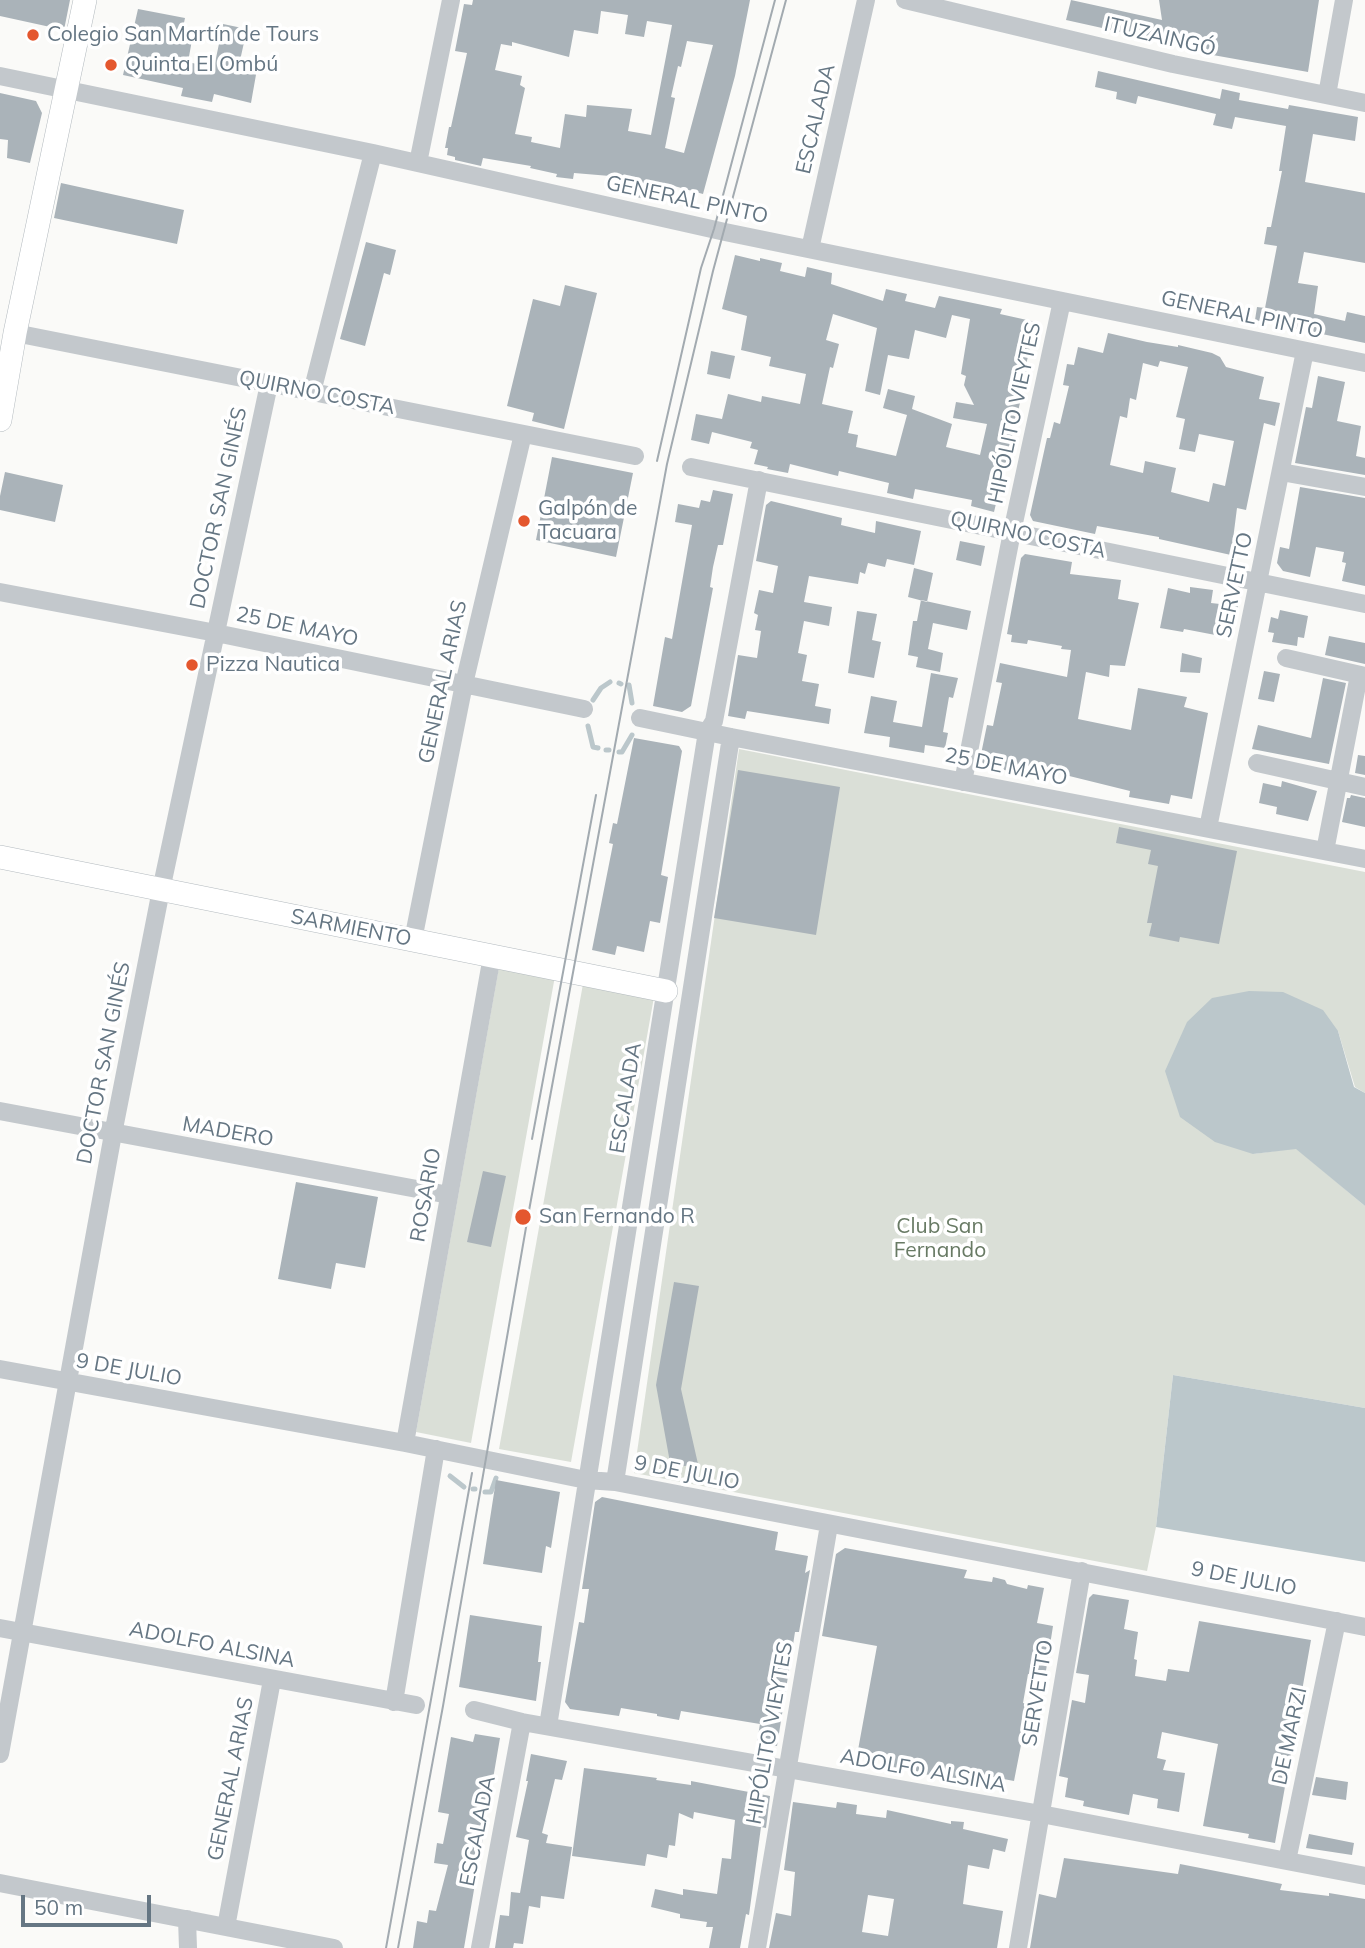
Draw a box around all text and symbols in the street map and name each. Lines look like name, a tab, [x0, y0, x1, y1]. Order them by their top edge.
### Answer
street label: ITUZAINGÓ	[1102, 12, 1218, 62]
place label: Colegio San Martín de Tours	[47, 22, 319, 48]
marker: Colegio San Martín de Tours	[25, 27, 41, 43]
place label: Quinta El Ombú	[125, 52, 278, 78]
marker: Quinta El Ombú	[103, 57, 119, 73]
street label: ESCALADA	[791, 62, 841, 176]
street label: GENERAL PINTO	[604, 171, 770, 229]
street label: GENERAL PINTO	[1159, 286, 1325, 344]
street label: HIPÓLITO VIEYTES	[983, 320, 1047, 506]
street label: QUIRNO COSTA	[237, 366, 397, 420]
street label: DOCTOR SAN GINÉS	[185, 405, 253, 611]
place label: Galpón de Tacuara	[538, 496, 637, 546]
street label: QUIRNO COSTA	[948, 506, 1108, 564]
marker: Galpón de Tacuara	[516, 513, 532, 529]
street label: SERVETTO	[1212, 530, 1258, 640]
street label: GENERAL ARIAS	[413, 598, 473, 766]
street label: 25 DE MAYO	[234, 602, 360, 652]
place label: Pizza Nautica	[206, 652, 340, 678]
marker: Pizza Nautica	[184, 657, 200, 673]
street label: 25 DE MAYO	[943, 743, 1069, 791]
street label: SARMIENTO	[288, 904, 414, 952]
street label: DOCTOR SAN GINÉS	[72, 960, 136, 1166]
street label: ESCALADA	[605, 1041, 647, 1155]
street label: MADERO	[180, 1112, 276, 1152]
street label: ROSARIO	[405, 1146, 447, 1244]
place label: San Fernando R	[539, 1204, 695, 1230]
marker: San Fernando R	[513, 1207, 533, 1227]
park label: Club San Fernando	[894, 1214, 986, 1264]
street label: 9 DE JULIO	[74, 1348, 184, 1392]
street label: 9 DE JULIO	[632, 1450, 742, 1496]
street label: 9 DE JULIO	[1189, 1556, 1299, 1602]
street label: ADOLFO ALSINA	[127, 1617, 297, 1673]
street label: SERVETTO	[1017, 1638, 1059, 1748]
street label: HIPÓLITO VIEYTES	[742, 1640, 798, 1826]
street label: DE MARZI	[1267, 1685, 1313, 1787]
street label: GENERAL ARIAS	[203, 1695, 259, 1863]
street label: ADOLFO ALSINA	[838, 1744, 1008, 1798]
street label: ESCALADA	[455, 1774, 501, 1888]
scale bar	[24, 1882, 154, 1926]
text: 50 m	[34, 1894, 83, 1920]

